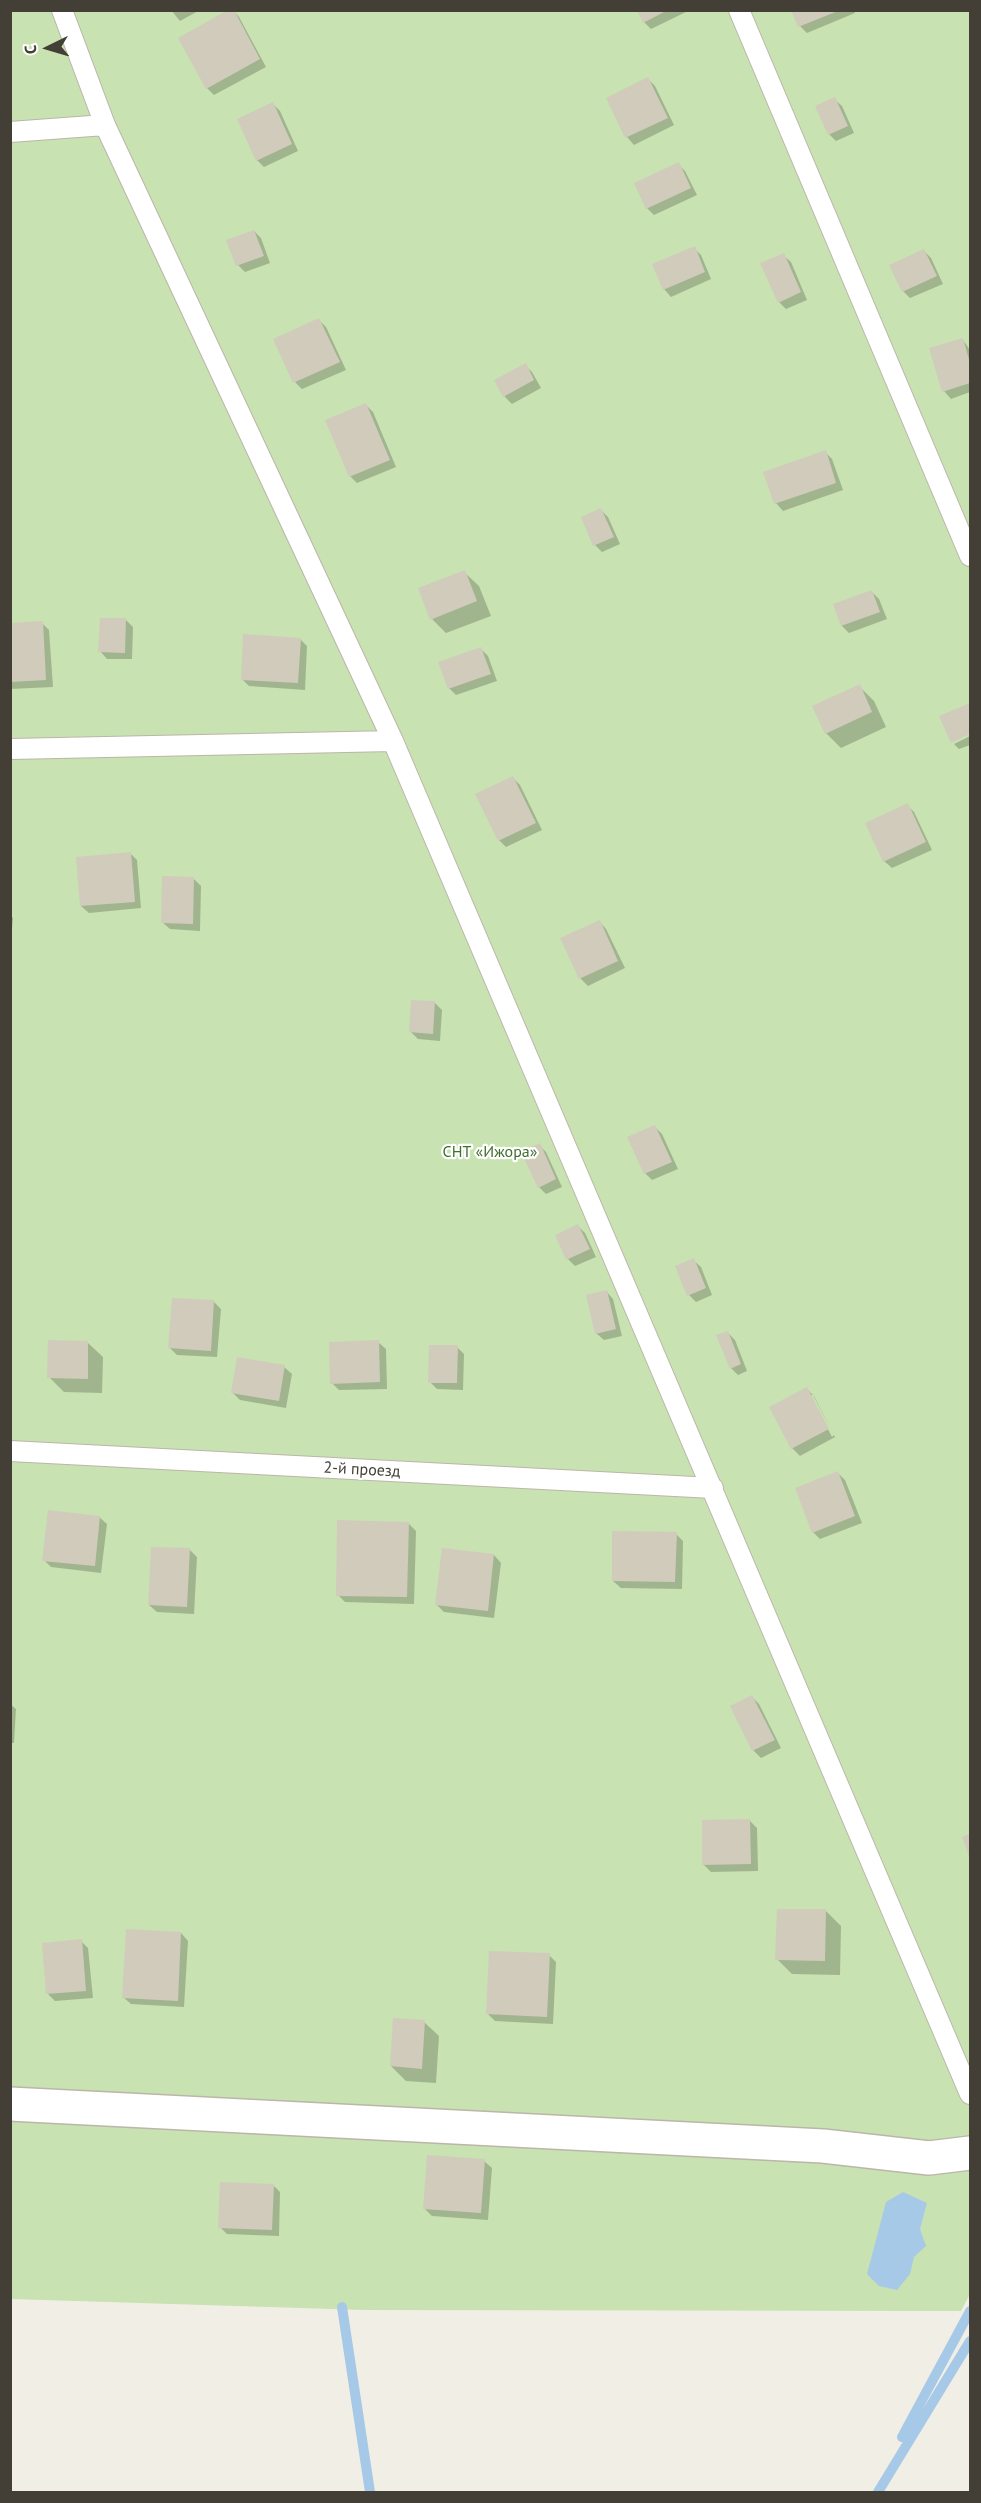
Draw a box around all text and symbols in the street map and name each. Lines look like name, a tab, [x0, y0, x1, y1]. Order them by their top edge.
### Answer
north arrow	[18, 18, 78, 78]
text: С	[20, 44, 40, 55]
park label: СНТ «Ижора»	[443, 1142, 537, 1162]
street label: 2-й проезд	[323, 1458, 401, 1482]

